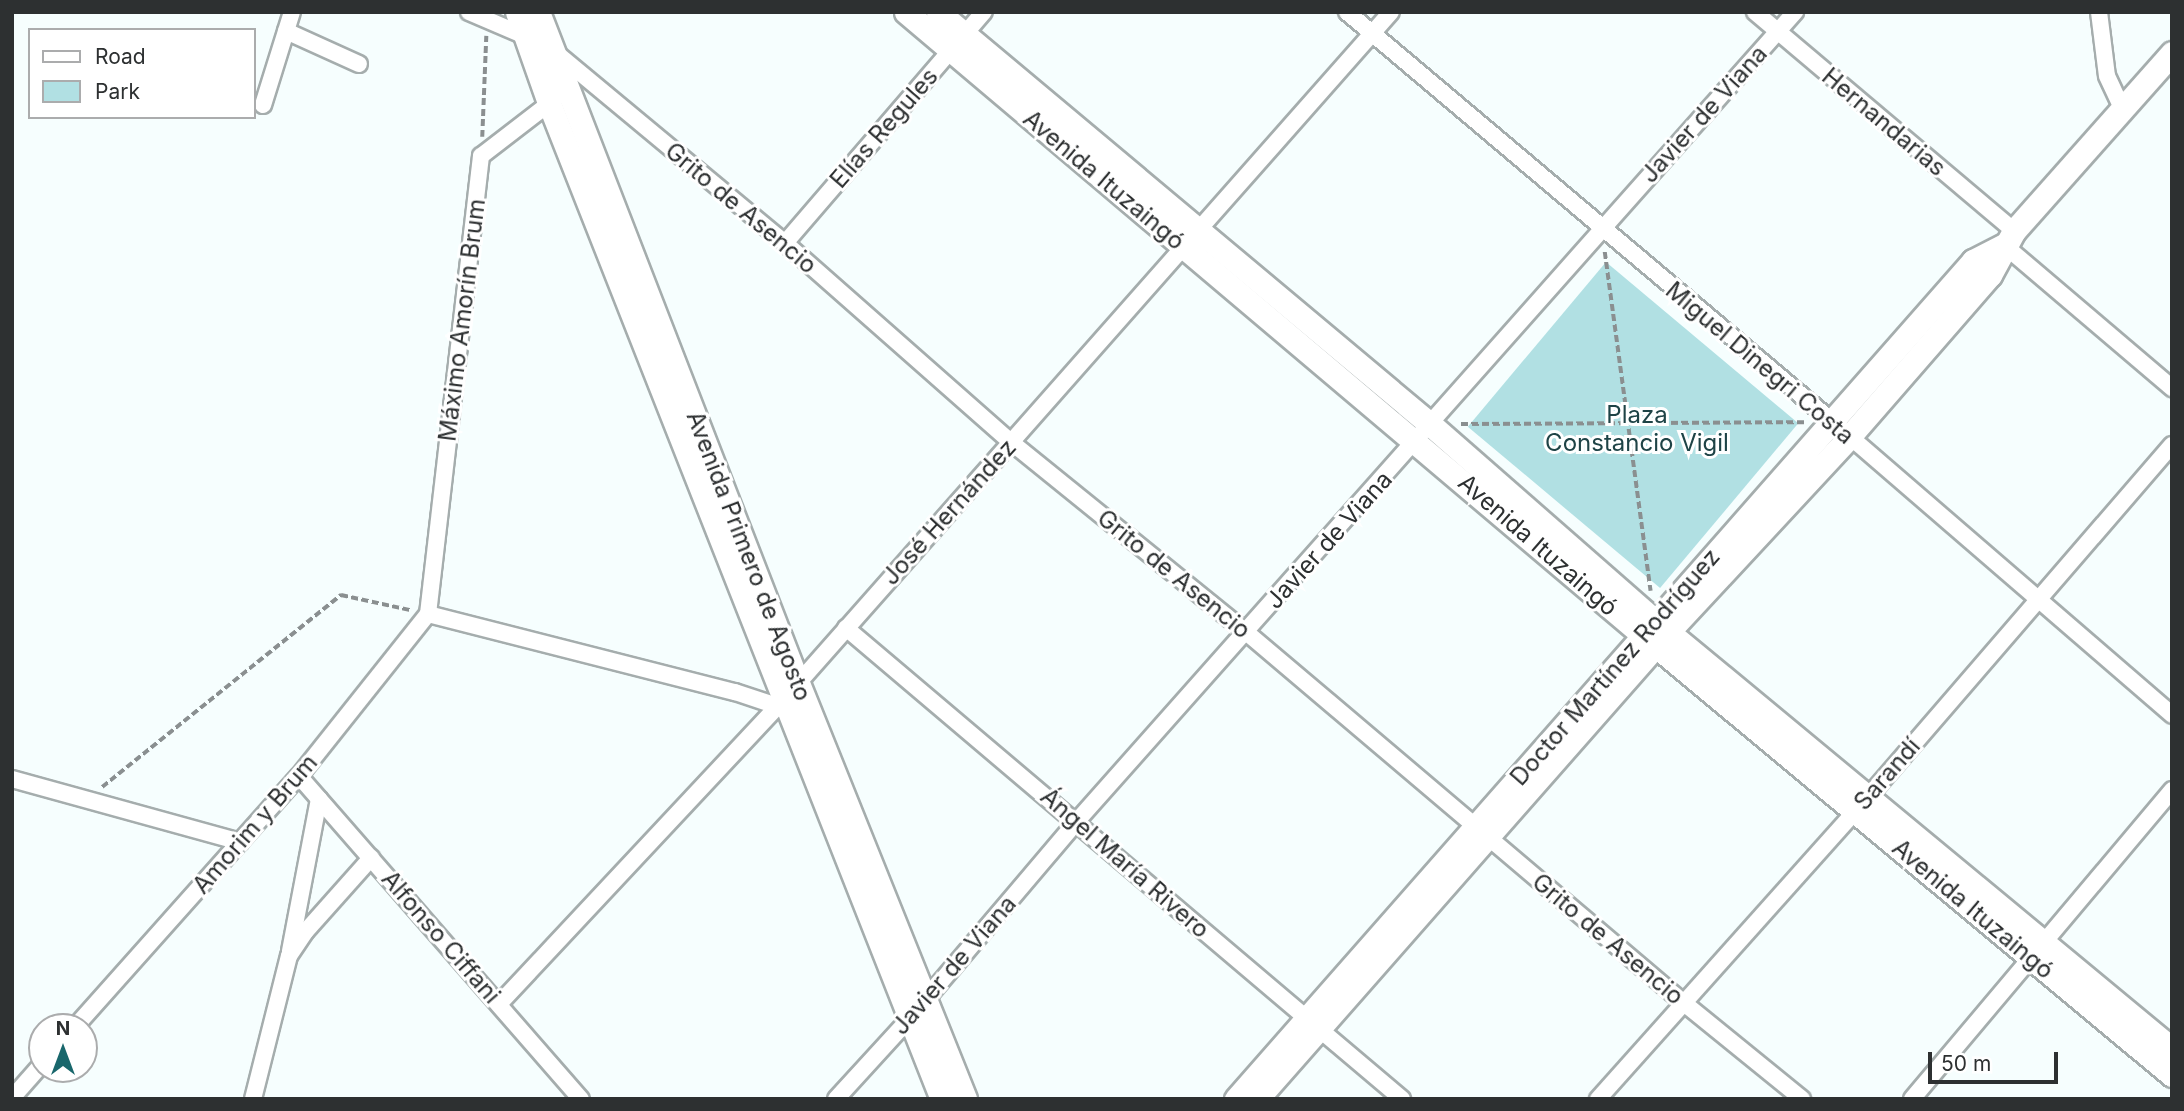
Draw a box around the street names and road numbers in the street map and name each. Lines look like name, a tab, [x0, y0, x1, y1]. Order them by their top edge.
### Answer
street label: Javier de Viana	[1635, 39, 1773, 189]
street label: Elías Regules	[824, 62, 944, 194]
street label: Hernandarias	[1816, 62, 1952, 182]
street label: Avenida Ituzaingó	[1018, 104, 1190, 256]
street label: Grito de Asencio	[659, 136, 823, 280]
street label: Máximo Amorín Brum	[433, 197, 491, 443]
street label: Miguel Dinegri Costa	[1660, 276, 1860, 450]
street label: Avenida Primero de Agosto	[680, 407, 818, 705]
street label: José Hernández	[876, 433, 1022, 591]
street label: Javier de Viana	[1260, 465, 1398, 615]
street label: Avenida Ituzaingó	[1453, 468, 1623, 622]
street label: Grito de Asencio	[1092, 503, 1256, 645]
street label: Doctor Martínez Rodríguez	[1504, 543, 1726, 791]
street label: Sarandí	[1848, 732, 1926, 816]
street label: Amorim y Brum	[187, 748, 323, 900]
street label: Ángel María Rivero	[1035, 782, 1215, 944]
street label: Avenida Ituzaingó	[1887, 833, 2059, 985]
street label: Alfonso Ciffani	[376, 865, 506, 1009]
street label: Grito de Asencio	[1526, 867, 1690, 1011]
street label: Javier de Viana	[886, 890, 1022, 1040]

